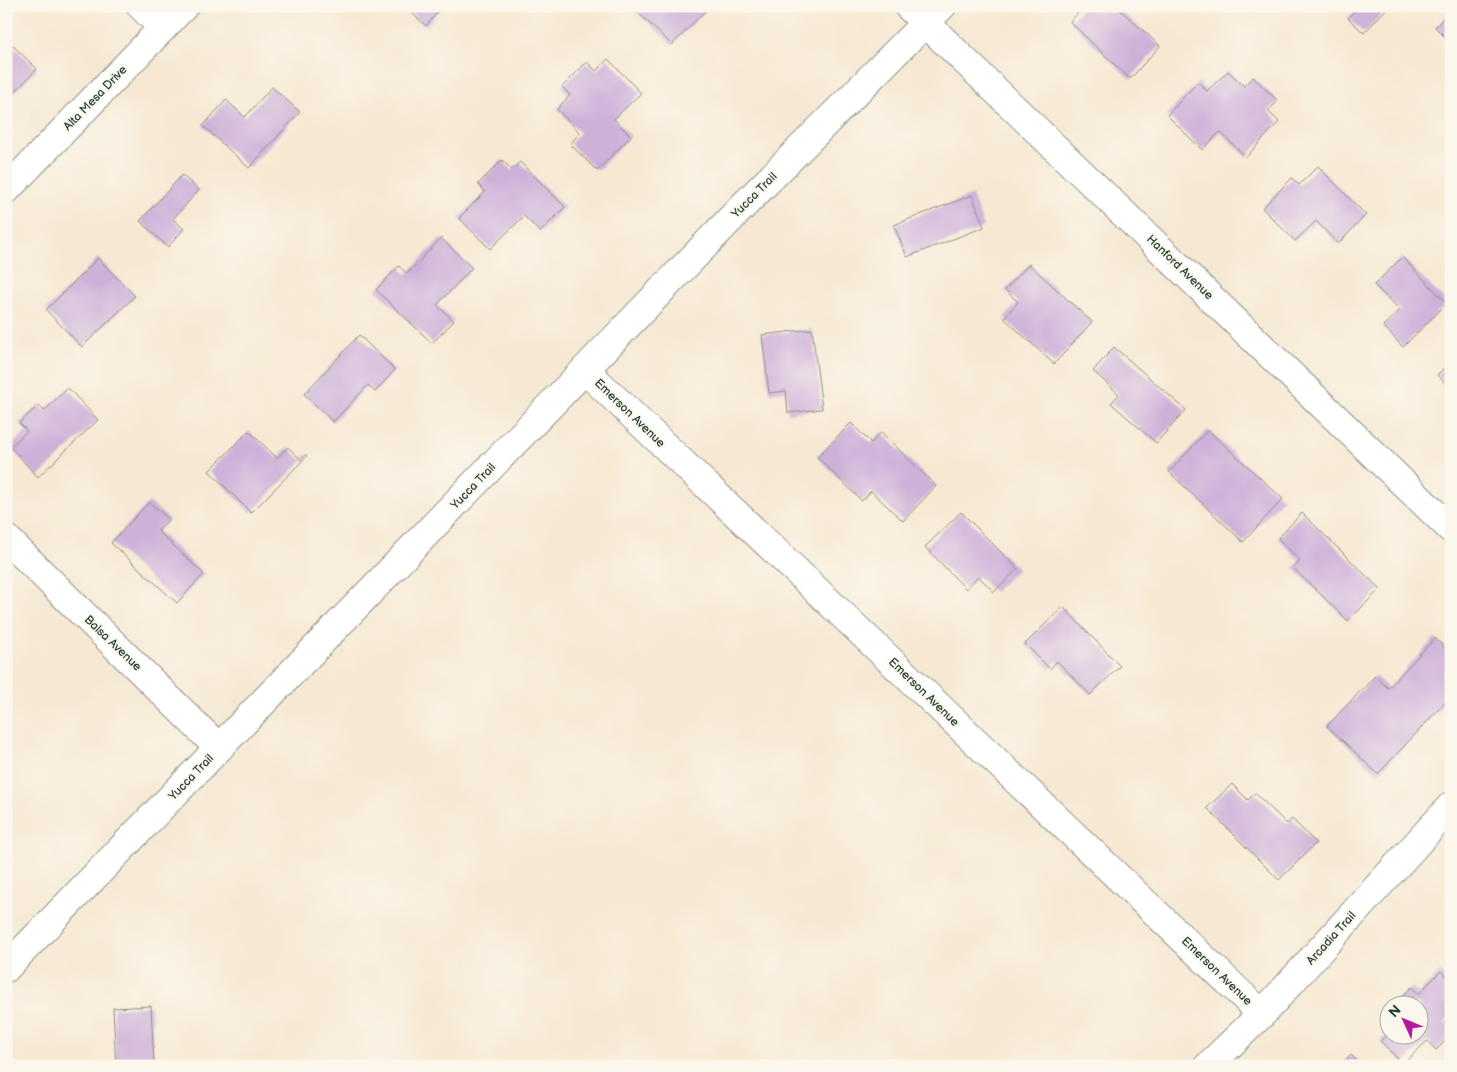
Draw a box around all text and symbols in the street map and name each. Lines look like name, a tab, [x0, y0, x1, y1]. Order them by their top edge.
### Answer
street label: Alta Mesa Drive	[60, 63, 130, 134]
street label: Yucca Trail	[728, 169, 780, 222]
street label: Hanford Avenue	[1143, 232, 1216, 303]
street label: Emerson Avenue	[591, 376, 668, 451]
street label: Yucca Trail	[447, 460, 499, 513]
street label: Balsa Avenue	[81, 612, 144, 674]
street label: Emerson Avenue	[885, 655, 962, 730]
street label: Yucca Trail	[165, 751, 217, 804]
street label: Arcadia Trail	[1303, 908, 1359, 968]
street label: Emerson Avenue	[1178, 934, 1255, 1009]
north arrow	[1380, 994, 1430, 1044]
text: N	[1385, 1002, 1405, 1021]

